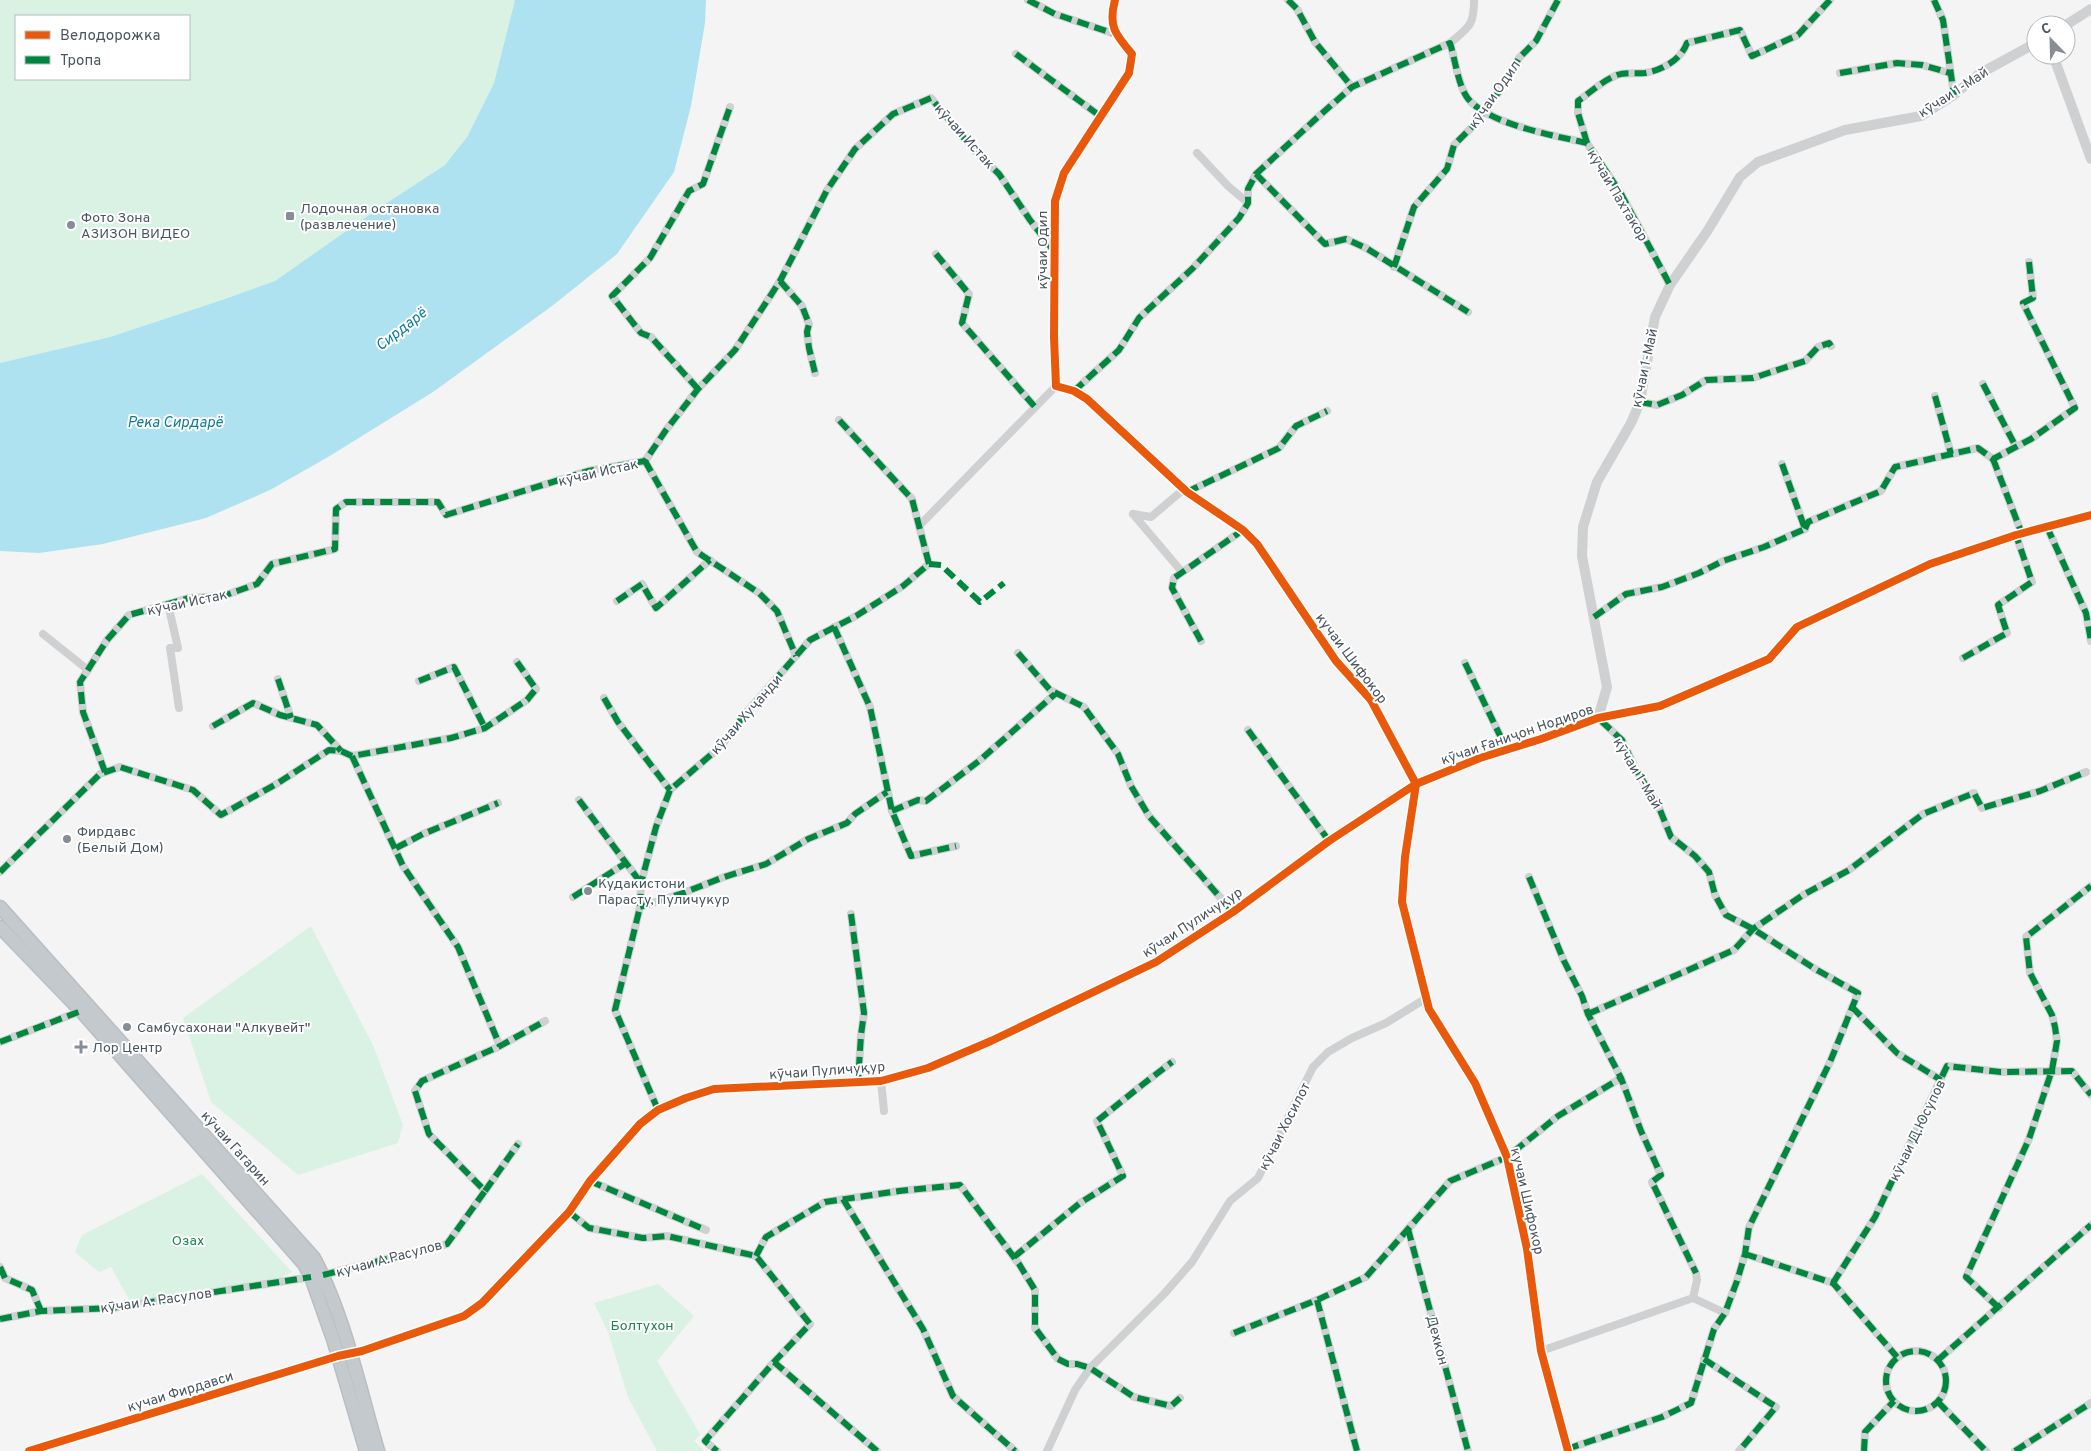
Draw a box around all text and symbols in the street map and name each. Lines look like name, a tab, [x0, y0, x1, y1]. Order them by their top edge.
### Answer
legend	[15, 15, 190, 80]
north arrow	[2026, 15, 2076, 65]
text: С	[2039, 20, 2054, 39]
text: Велодорожка	[60, 27, 160, 46]
text: Тропа	[60, 52, 101, 71]
street label: кӯчаи Одил	[1466, 58, 1525, 132]
street label: кӯчаи 1-Май	[1916, 64, 1992, 122]
street label: кӯчаи Истак	[930, 101, 997, 173]
street label: кӯчаи Пахтакор	[1583, 147, 1651, 245]
place label: Лодочная остановка (развлечение)	[300, 201, 439, 234]
place label: Фото Зона АЗИЗОН ВИДЕО	[81, 210, 190, 243]
marker: Лодочная остановка (развлечение)	[284, 210, 296, 222]
street label: кӯчаи Одил	[1035, 211, 1052, 289]
marker: Фото Зона АЗИЗОН ВИДЕО	[65, 219, 77, 231]
water label: Сирдарё	[373, 304, 432, 356]
street label: кӯчаи 1-Май	[1629, 327, 1662, 409]
water label: Река Сирдарё	[127, 414, 223, 433]
street label: кӯчаи Истак	[557, 456, 640, 491]
street label: кӯчаи Истак	[146, 587, 229, 620]
street label: кучаи Шифокор	[1311, 610, 1390, 708]
street label: кӯчаи Хуҷанди	[708, 672, 786, 758]
street label: кӯчаи Ғаниҷон Нодиров	[1439, 701, 1596, 770]
street label: кӯчаи 1-Май	[1609, 735, 1665, 813]
place label: Фирдавс (Белый Дом)	[77, 824, 164, 857]
marker: Фирдавс (Белый Дом)	[61, 833, 73, 845]
place label: Кудакистони Парасту, Пуличукур	[598, 876, 730, 909]
street label: кӯчаи Пуличуқур	[1139, 884, 1246, 962]
marker: Кудакистони Парасту, Пуличукур	[582, 885, 594, 897]
place label: Самбусахонаи "Алкувейт"	[137, 1020, 310, 1037]
marker: Самбусахонаи "Алкувейт"	[121, 1021, 133, 1033]
marker: Лор Центр	[74, 1040, 88, 1054]
place label: Лор Центр	[92, 1040, 163, 1057]
street label: кӯчаи Пуличуқур	[769, 1059, 886, 1084]
street label: кӯчаи Д.Юсупов	[1886, 1077, 1950, 1184]
street label: кӯчаи Хосилот	[1256, 1080, 1315, 1174]
street label: кӯчаи Гагарин	[197, 1108, 273, 1190]
street label: кучаи Шифокор	[1506, 1146, 1547, 1256]
park label: Озах	[172, 1233, 204, 1250]
street label: кучаи А.Расулов	[334, 1237, 444, 1282]
street label: кӯчаи А. Расулов	[99, 1285, 213, 1318]
street label: Дехкон	[1422, 1314, 1451, 1367]
park label: Болтухон	[610, 1318, 674, 1335]
street label: кучаи Фирдавси	[125, 1368, 235, 1417]

